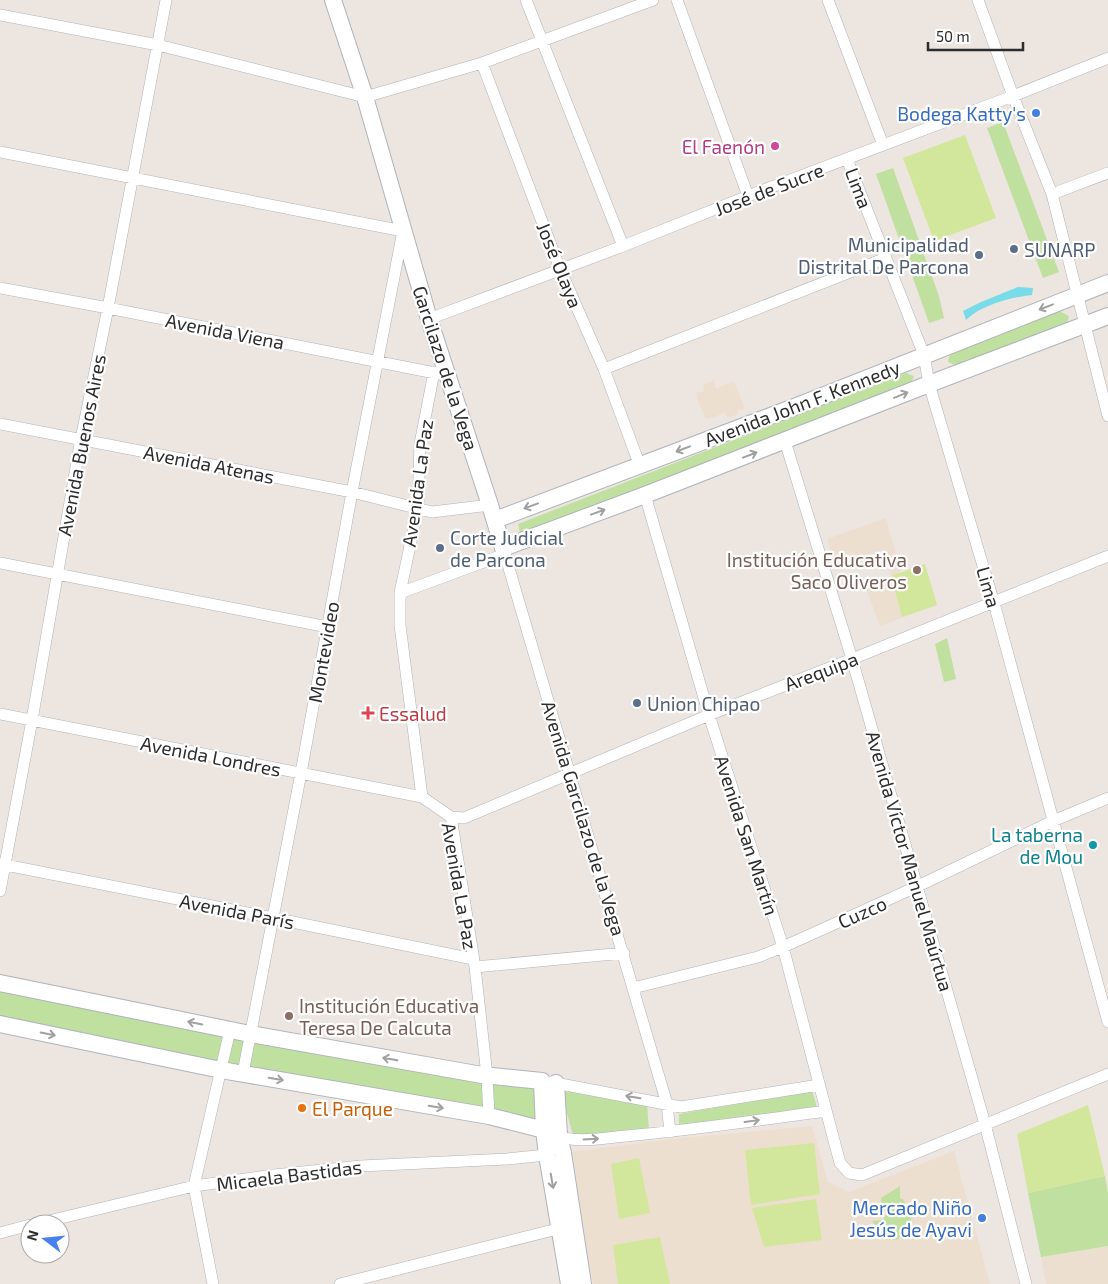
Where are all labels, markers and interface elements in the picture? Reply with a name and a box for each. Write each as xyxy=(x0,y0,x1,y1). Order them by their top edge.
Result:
scale bar xyxy=(928,20,1023,52)
text: 50 m xyxy=(936,27,970,45)
place label: Bodega Katty's xyxy=(897,102,1026,125)
marker: Bodega Katty's xyxy=(1030,107,1042,119)
place label: El Faenón xyxy=(682,135,765,158)
marker: El Faenón xyxy=(769,140,781,152)
street label: José de Sucre xyxy=(711,158,827,220)
street label: Lima xyxy=(841,164,877,212)
street label: José Olaya xyxy=(532,219,588,311)
place label: Municipalidad Distrital De Parcona xyxy=(798,233,969,278)
place label: SUNARP xyxy=(1024,238,1095,261)
marker: SUNARP xyxy=(1008,243,1020,255)
marker: Municipalidad Distrital De Parcona xyxy=(973,249,985,261)
street label: Garcilazo de la Vega xyxy=(409,283,483,453)
one-way arrow xyxy=(1039,303,1054,312)
street label: Avenida Viena xyxy=(164,308,286,354)
street label: Avenida Buenos Aires xyxy=(52,352,110,538)
street label: Avenida John F. Kennedy xyxy=(701,355,903,451)
one-way arrow xyxy=(893,390,908,399)
street label: Avenida La Paz xyxy=(397,418,437,548)
street label: Avenida Atenas xyxy=(142,440,276,488)
one-way arrow xyxy=(676,445,691,454)
one-way arrow xyxy=(741,450,757,459)
one-way arrow xyxy=(524,502,539,511)
one-way arrow xyxy=(590,507,605,516)
place label: Corte Judicial de Parcona xyxy=(450,526,564,571)
marker: Corte Judicial de Parcona xyxy=(434,542,446,554)
place label: Institución Educativa Saco Oliveros xyxy=(727,548,907,593)
marker: Institución Educativa Saco Oliveros xyxy=(911,564,923,576)
street label: Lima xyxy=(972,564,1006,610)
street label: Montevideo xyxy=(303,600,343,704)
street label: Arequipa xyxy=(781,646,861,696)
place label: Union Chipao xyxy=(647,692,760,715)
marker: Union Chipao xyxy=(631,697,643,709)
street label: Avenida Garcilazo de la Vega xyxy=(537,698,631,938)
place label: Essalud xyxy=(379,702,447,725)
marker: Essalud xyxy=(361,706,375,720)
street label: Avenida Víctor Manuel Maúrtua xyxy=(862,728,958,994)
street label: Avenida Londres xyxy=(139,731,283,781)
street label: Avenida San Martín xyxy=(710,752,784,918)
street label: Avenida La Paz xyxy=(438,821,482,951)
place label: La taberna de Mou xyxy=(991,823,1083,868)
marker: La taberna de Mou xyxy=(1087,839,1099,851)
street label: Avenida París xyxy=(178,889,296,933)
street label: Cuzco xyxy=(834,891,890,933)
place label: Institución Educativa Teresa De Calcuta xyxy=(299,994,479,1039)
marker: Institución Educativa Teresa De Calcuta xyxy=(283,1010,295,1022)
one-way arrow xyxy=(188,1018,204,1027)
one-way arrow xyxy=(39,1030,55,1039)
one-way arrow xyxy=(382,1053,398,1063)
one-way arrow xyxy=(267,1075,283,1085)
one-way arrow xyxy=(625,1092,641,1102)
place label: El Parque xyxy=(312,1097,393,1120)
marker: El Parque xyxy=(296,1102,308,1114)
one-way arrow xyxy=(428,1102,444,1112)
one-way arrow xyxy=(744,1116,760,1126)
one-way arrow xyxy=(583,1134,599,1143)
street label: Micaela Bastidas xyxy=(215,1155,363,1195)
one-way arrow xyxy=(547,1173,557,1189)
place label: Mercado Niño Jesús de Ayavi xyxy=(849,1196,972,1241)
marker: Mercado Niño Jesús de Ayavi xyxy=(976,1212,988,1224)
north arrow xyxy=(20,1214,70,1264)
text: N xyxy=(22,1228,42,1242)

